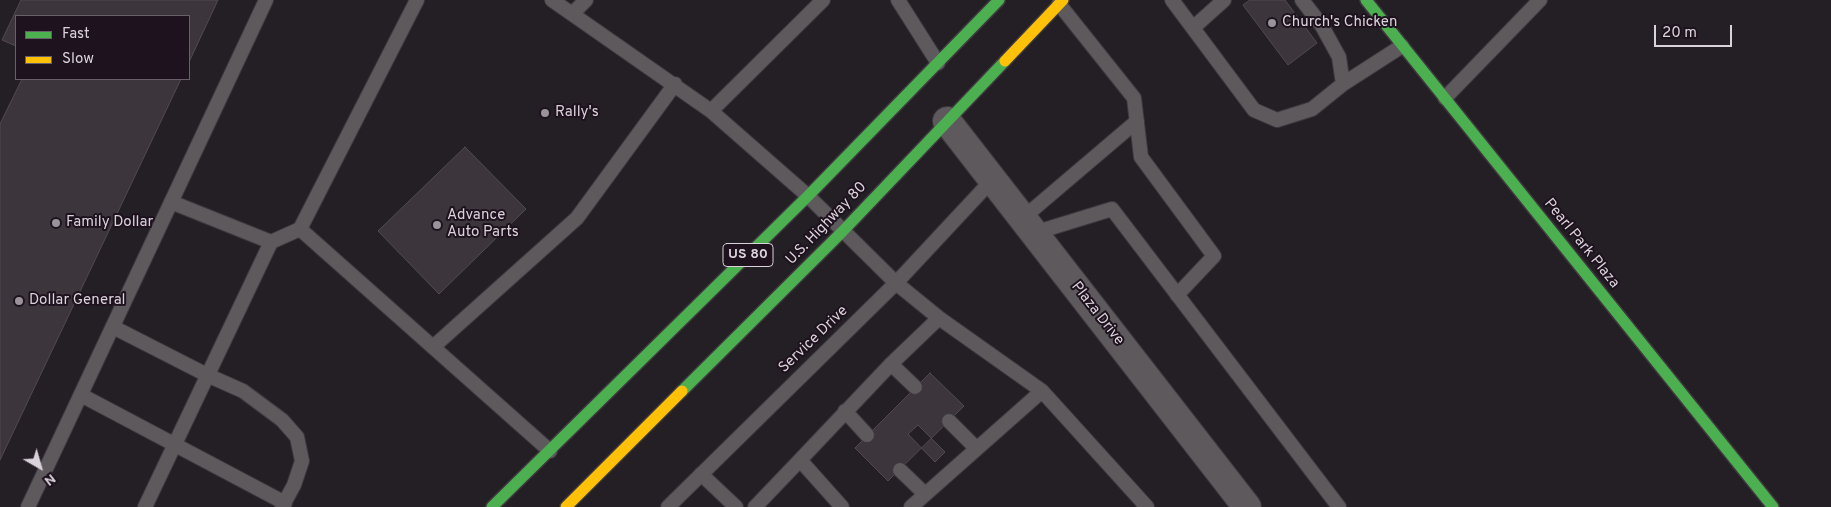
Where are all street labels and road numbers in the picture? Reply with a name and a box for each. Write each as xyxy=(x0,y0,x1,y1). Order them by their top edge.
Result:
street label: U.S. Highway 80 xyxy=(783,179,871,269)
street label: Pearl Park Plaza xyxy=(1539,196,1623,292)
road number: US 80 xyxy=(723,244,773,266)
street label: Plaza Drive xyxy=(1067,279,1127,349)
street label: Service Drive xyxy=(776,303,852,377)

